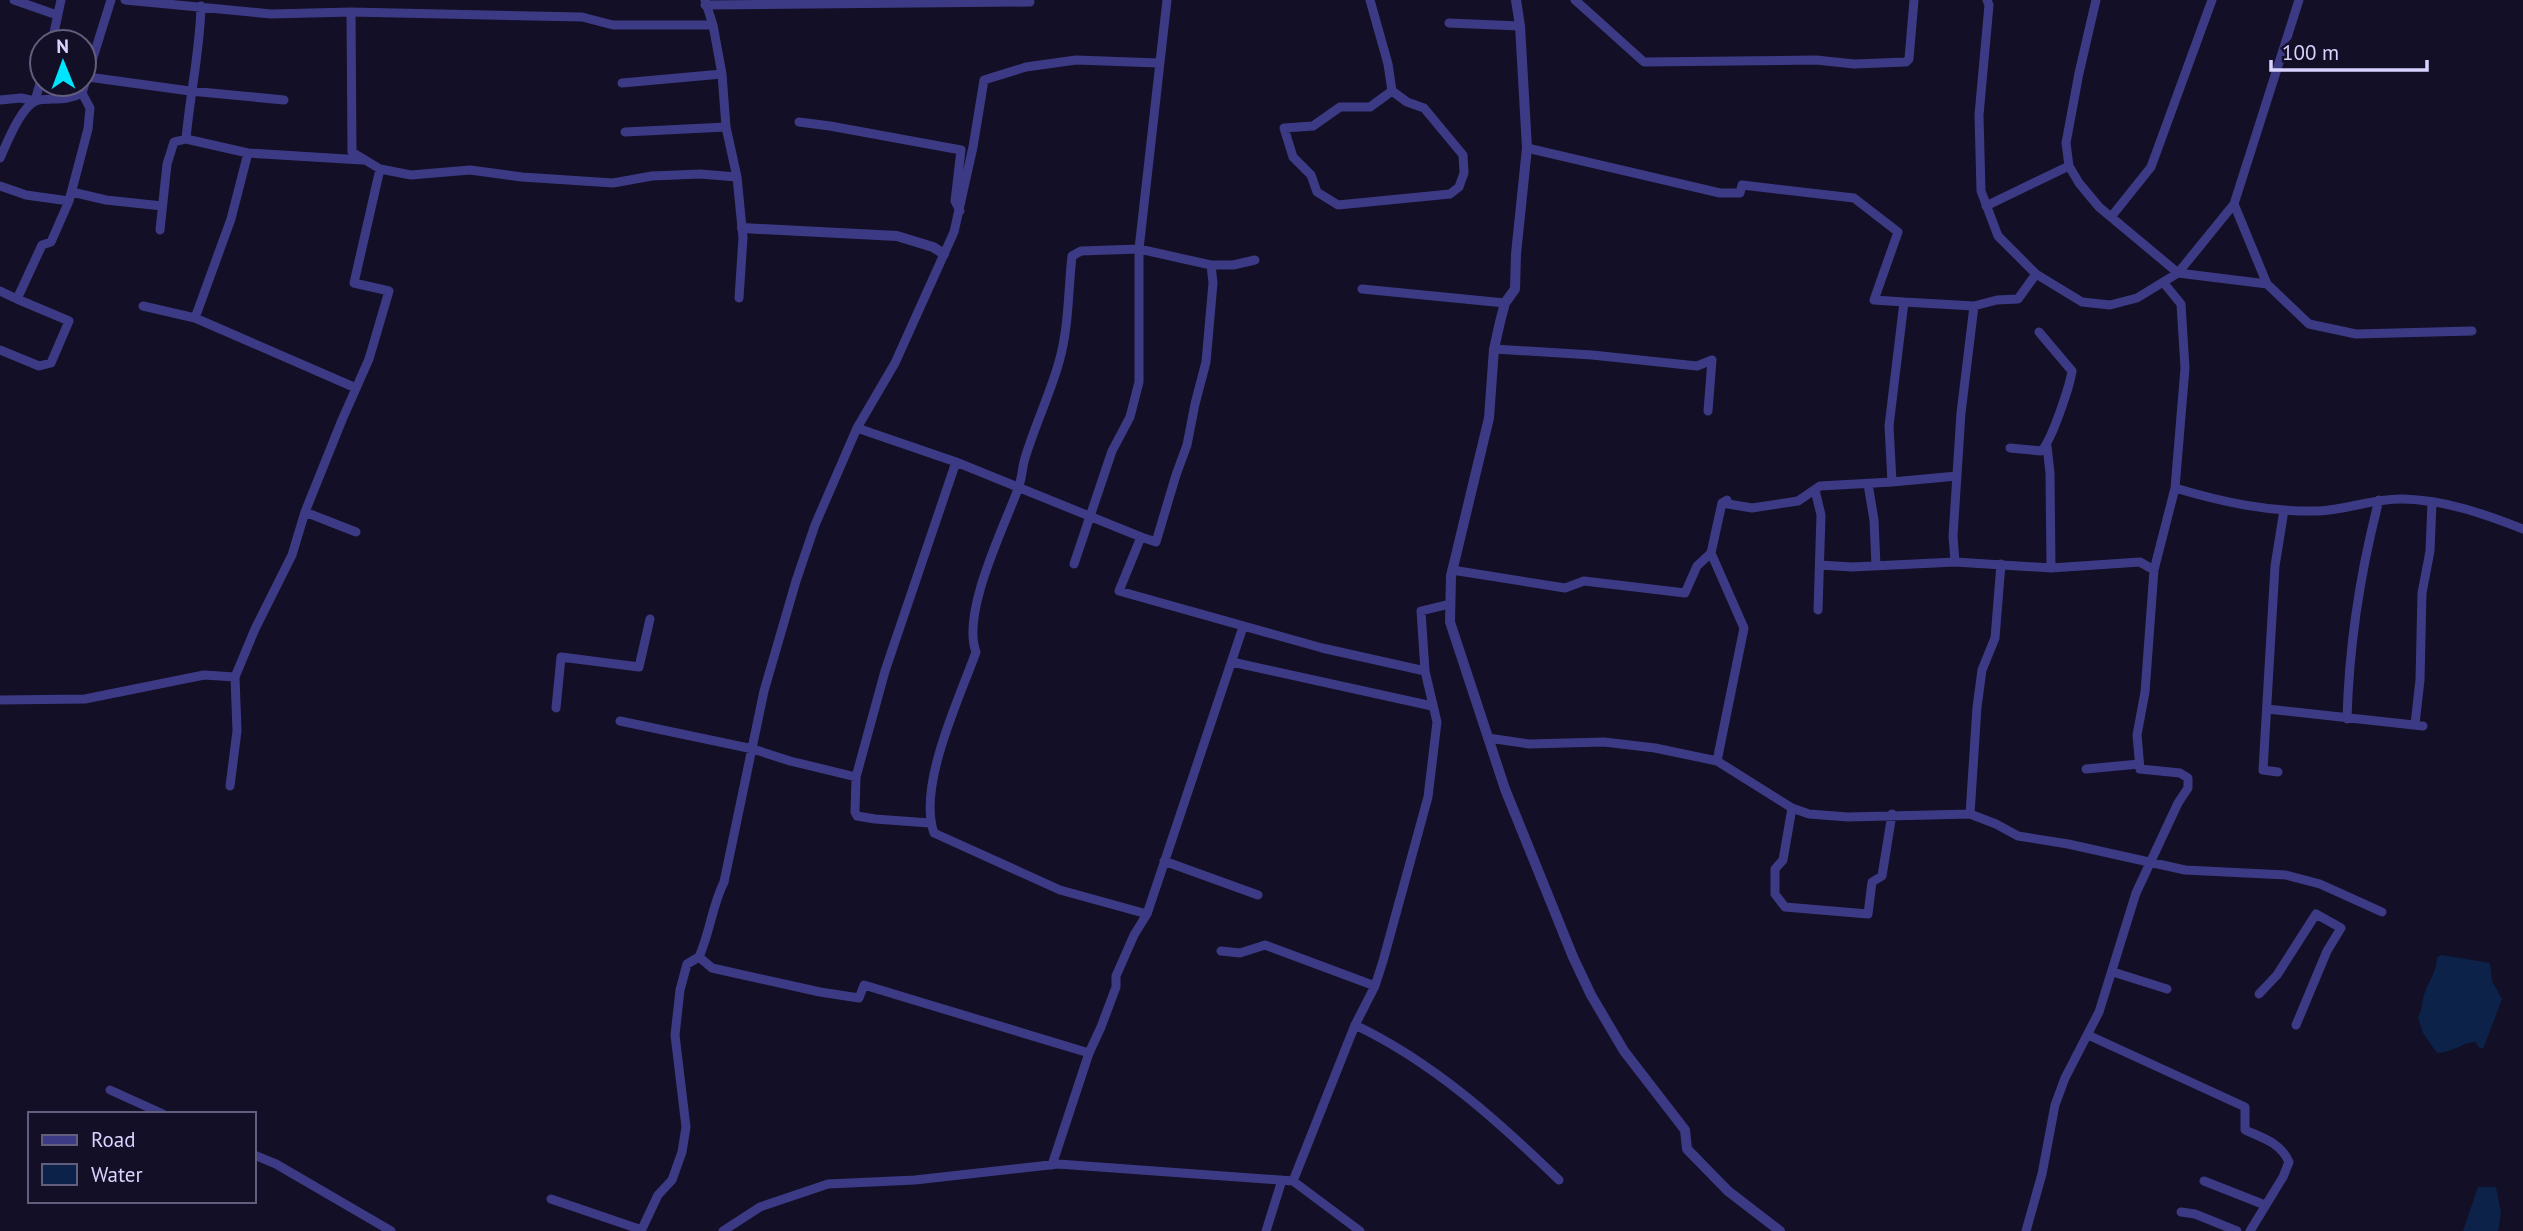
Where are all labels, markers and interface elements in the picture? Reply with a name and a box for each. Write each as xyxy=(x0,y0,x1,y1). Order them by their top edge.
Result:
north arrow xyxy=(28,28,98,98)
scale bar xyxy=(2271,28,2427,72)
text: N xyxy=(56,34,69,58)
text: 100 m xyxy=(2282,39,2339,66)
legend xyxy=(28,1112,256,1203)
text: Road xyxy=(91,1126,135,1153)
text: Water xyxy=(91,1161,143,1188)

